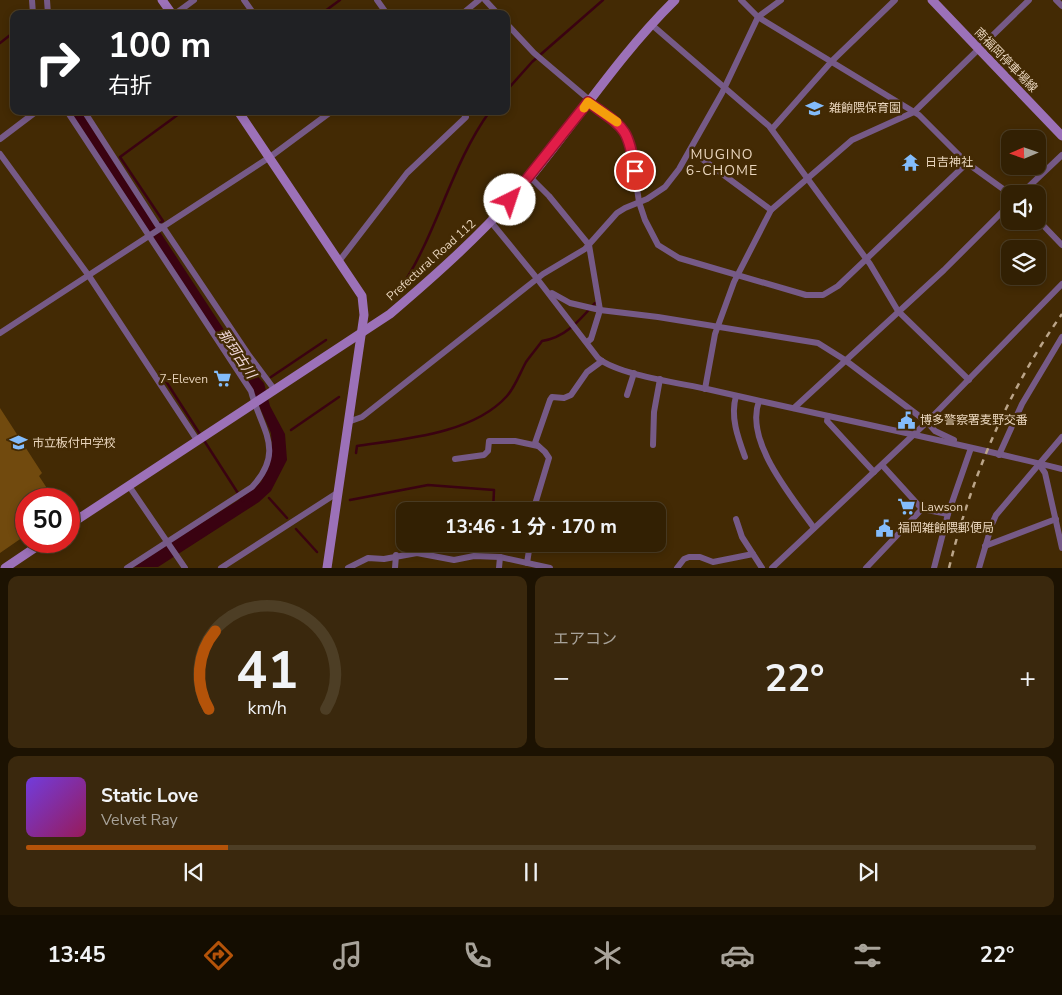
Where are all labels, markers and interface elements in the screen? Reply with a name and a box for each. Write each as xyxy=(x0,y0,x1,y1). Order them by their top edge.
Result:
text: 100 m xyxy=(108,22,211,69)
street label: 南福岡停車場線 xyxy=(971,24,1041,96)
icon: right xyxy=(25,30,90,95)
text: 右折 xyxy=(108,71,152,101)
school or university icon: 雑餉隈保育園 xyxy=(805,98,825,118)
place label: 雑餉隈保育園 xyxy=(829,100,901,116)
north arrow xyxy=(1001,130,1046,175)
map controls xyxy=(1001,130,1046,285)
district label: MUGINO 6-CHOME xyxy=(686,145,758,180)
pin xyxy=(614,150,656,192)
temple icon: 日吉神社 xyxy=(901,152,921,172)
place label: 日吉神社 xyxy=(925,154,973,170)
icon: arrive xyxy=(621,157,649,185)
position arrow xyxy=(483,173,535,225)
button: sound xyxy=(1001,185,1046,230)
street label: Prefectural Road 112 xyxy=(383,216,479,304)
button: layers xyxy=(1001,240,1046,285)
water label: 那珂古川 xyxy=(213,325,262,384)
supermarket icon: 7-Eleven xyxy=(212,369,232,389)
place label: 7-Eleven xyxy=(160,371,208,387)
public building icon: 博多警察署麦野交番 xyxy=(896,410,916,430)
place label: 博多警察署麦野交番 xyxy=(920,412,1028,428)
school or university icon: 市立板付中学校 xyxy=(8,433,28,453)
place label: 市立板付中学校 xyxy=(32,435,116,451)
speed limit sign: 50 xyxy=(15,488,80,553)
supermarket icon: Lawson xyxy=(897,497,917,517)
place label: Lawson xyxy=(921,499,963,515)
text: 13:46 · 1 分 · 170 m xyxy=(445,514,617,540)
public building icon: 福岡雑餉隈郵便局 xyxy=(874,518,894,538)
place label: 福岡雑餉隈郵便局 xyxy=(898,520,994,536)
text: エアコン xyxy=(553,628,617,650)
text: 41 xyxy=(236,635,299,706)
text: 22° xyxy=(764,653,825,704)
text: − xyxy=(553,659,570,697)
text: + xyxy=(1019,659,1036,697)
text: km/h xyxy=(248,696,287,720)
text: Static Love xyxy=(101,783,198,809)
text: Velvet Ray xyxy=(101,809,178,831)
icon: previous xyxy=(180,858,208,886)
icon: pause xyxy=(517,858,545,886)
icon: next xyxy=(854,858,882,886)
icon: directions xyxy=(201,938,236,973)
icon: music xyxy=(330,938,365,973)
icon: phone xyxy=(460,938,495,973)
icon: climate xyxy=(590,938,625,973)
icon: car xyxy=(720,938,755,973)
icon: filters xyxy=(850,938,885,973)
text: 13:45 xyxy=(47,940,106,970)
text: 22° xyxy=(980,940,1014,970)

